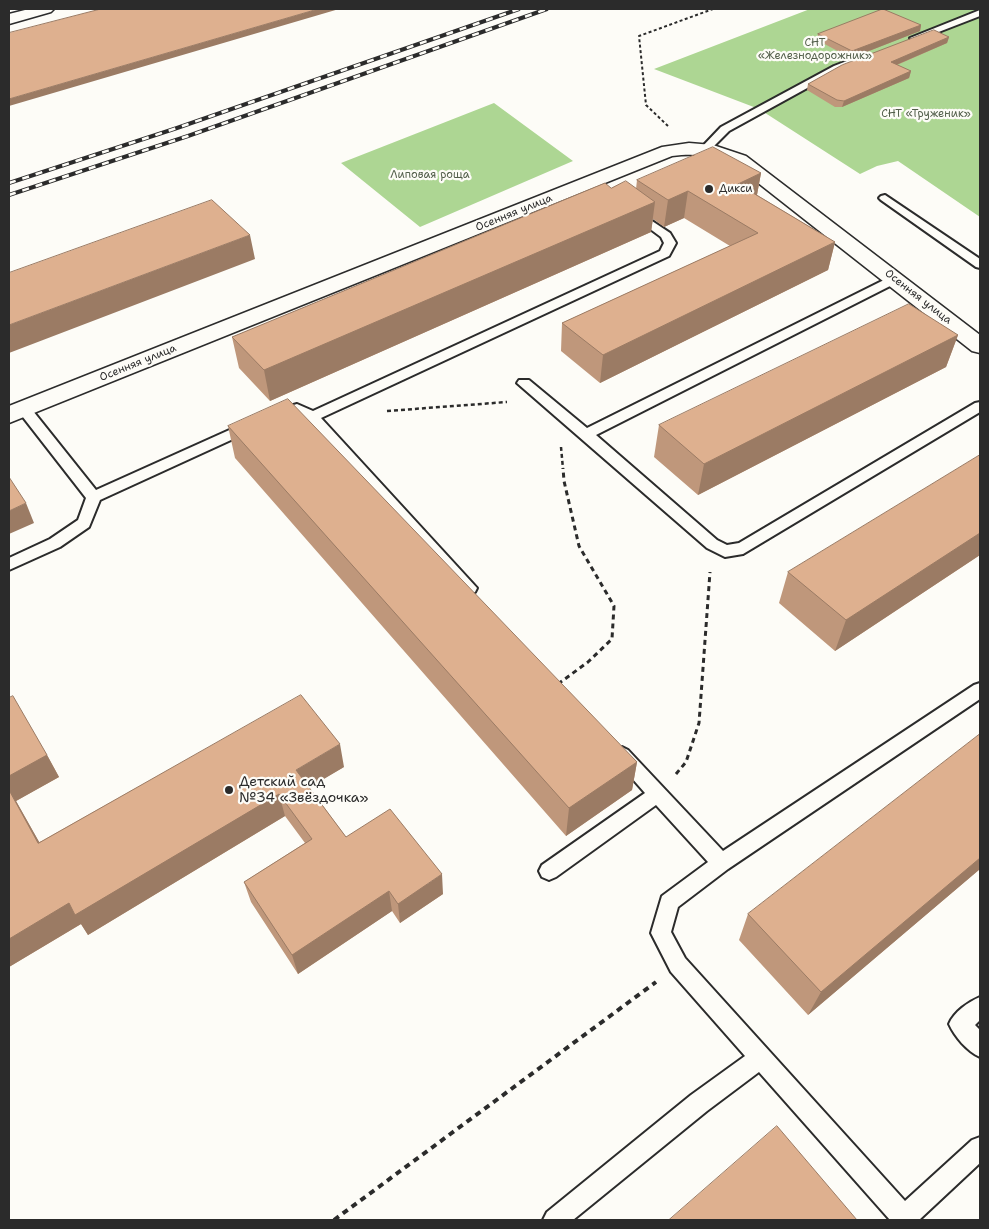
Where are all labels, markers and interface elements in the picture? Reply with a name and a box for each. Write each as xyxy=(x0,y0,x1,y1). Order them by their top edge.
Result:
park label: СНТ «Железнодорожник» xyxy=(758,36,872,62)
park label: СНТ «Труженик» xyxy=(881,107,971,121)
park label: Липовая роща xyxy=(390,168,470,182)
place label: Дикси xyxy=(719,182,752,196)
marker: Дикси xyxy=(703,183,715,195)
street label: Осенняя улица xyxy=(474,192,554,234)
street label: Осенняя улица xyxy=(882,267,954,327)
street label: Осенняя улица xyxy=(98,342,178,384)
place label: Детский сад №34 «Звёздочка» xyxy=(239,774,368,806)
marker: Детский сад №34 «Звёздочка» xyxy=(223,784,235,796)

